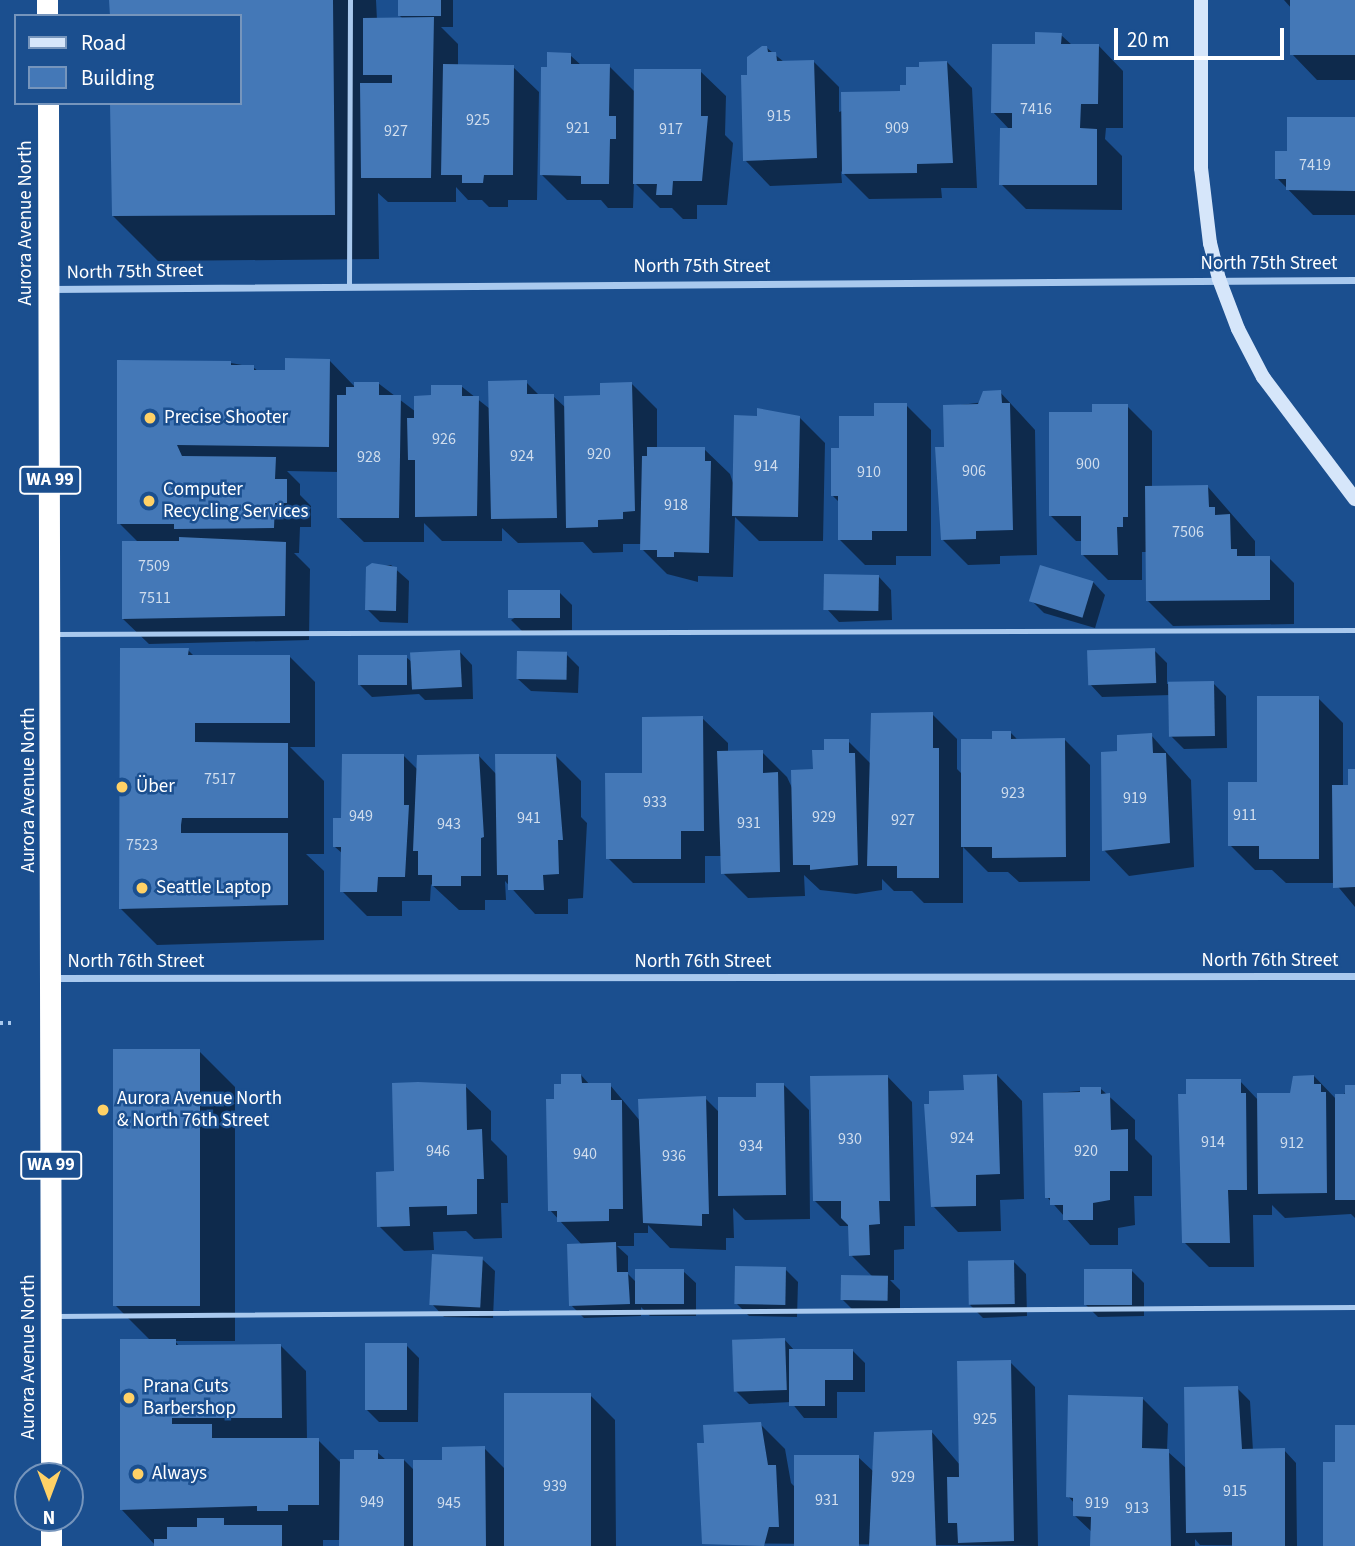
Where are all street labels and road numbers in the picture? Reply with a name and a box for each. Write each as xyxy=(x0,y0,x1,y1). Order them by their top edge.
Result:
street label: Aurora Avenue North xyxy=(15,140,37,306)
street label: North 75th Street xyxy=(1201,253,1337,275)
street label: North 75th Street xyxy=(634,256,770,278)
street label: North 75th Street xyxy=(66,259,204,285)
road number: WA 99 xyxy=(19,466,82,494)
street label: Aurora Avenue North xyxy=(18,707,40,873)
street label: North 76th Street xyxy=(1202,950,1338,972)
street label: North 76th Street xyxy=(68,951,204,973)
street label: North 76th Street xyxy=(635,951,771,973)
road number: WA 99 xyxy=(20,1150,82,1180)
street label: Aurora Avenue North xyxy=(18,1274,40,1440)

